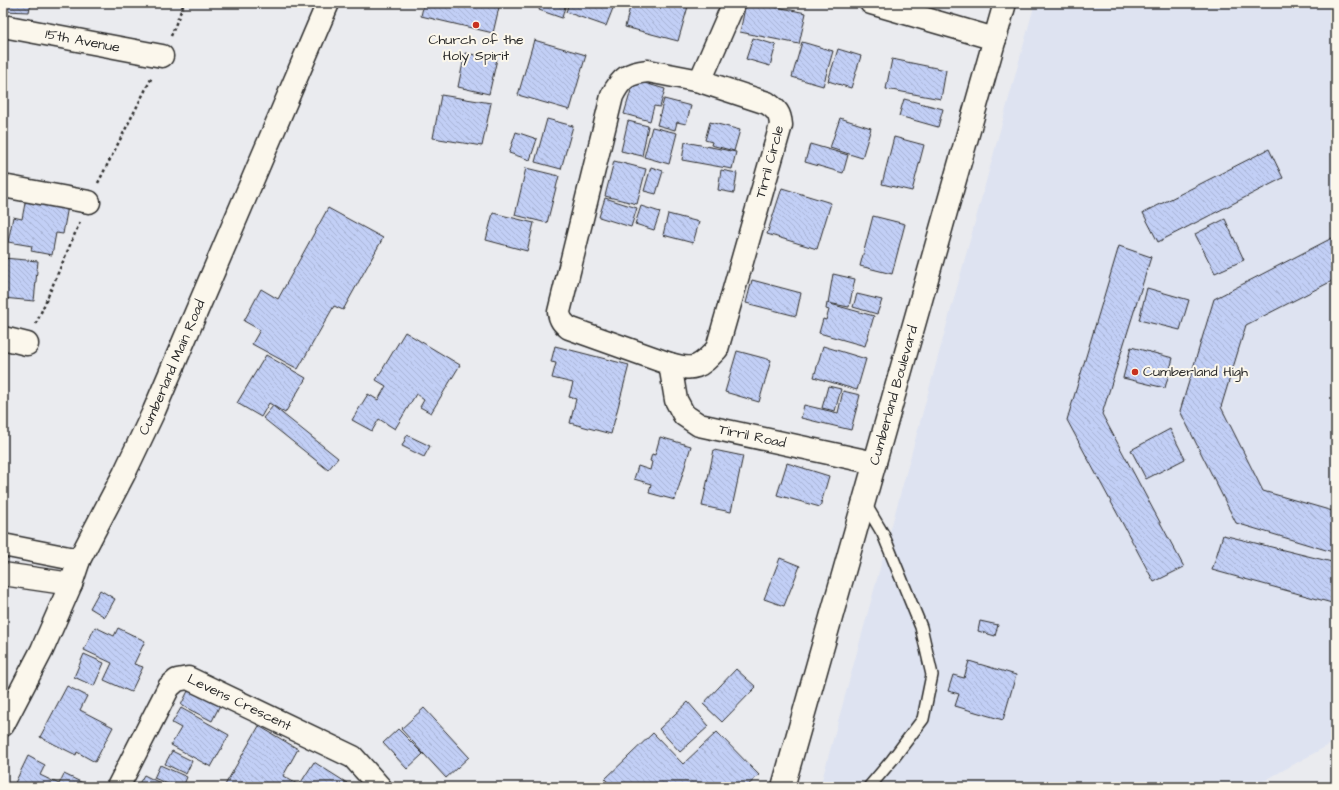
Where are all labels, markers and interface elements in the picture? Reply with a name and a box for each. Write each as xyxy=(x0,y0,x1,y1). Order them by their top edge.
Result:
marker: Church of the Holy Spirit xyxy=(471,20,481,30)
street label: 15th Avenue xyxy=(44,24,122,58)
place label: Church of the Holy Spirit xyxy=(428,30,524,66)
street label: Tirril Circle xyxy=(751,123,789,201)
street label: Cumberland Main Road xyxy=(134,297,210,439)
street label: Cumberland Boulevard xyxy=(865,323,923,468)
place label: Cumberland High xyxy=(1143,362,1248,382)
marker: Cumberland High xyxy=(1130,367,1140,377)
street label: Tirril Road xyxy=(717,420,788,453)
street label: Levens Crescent xyxy=(184,669,295,736)

